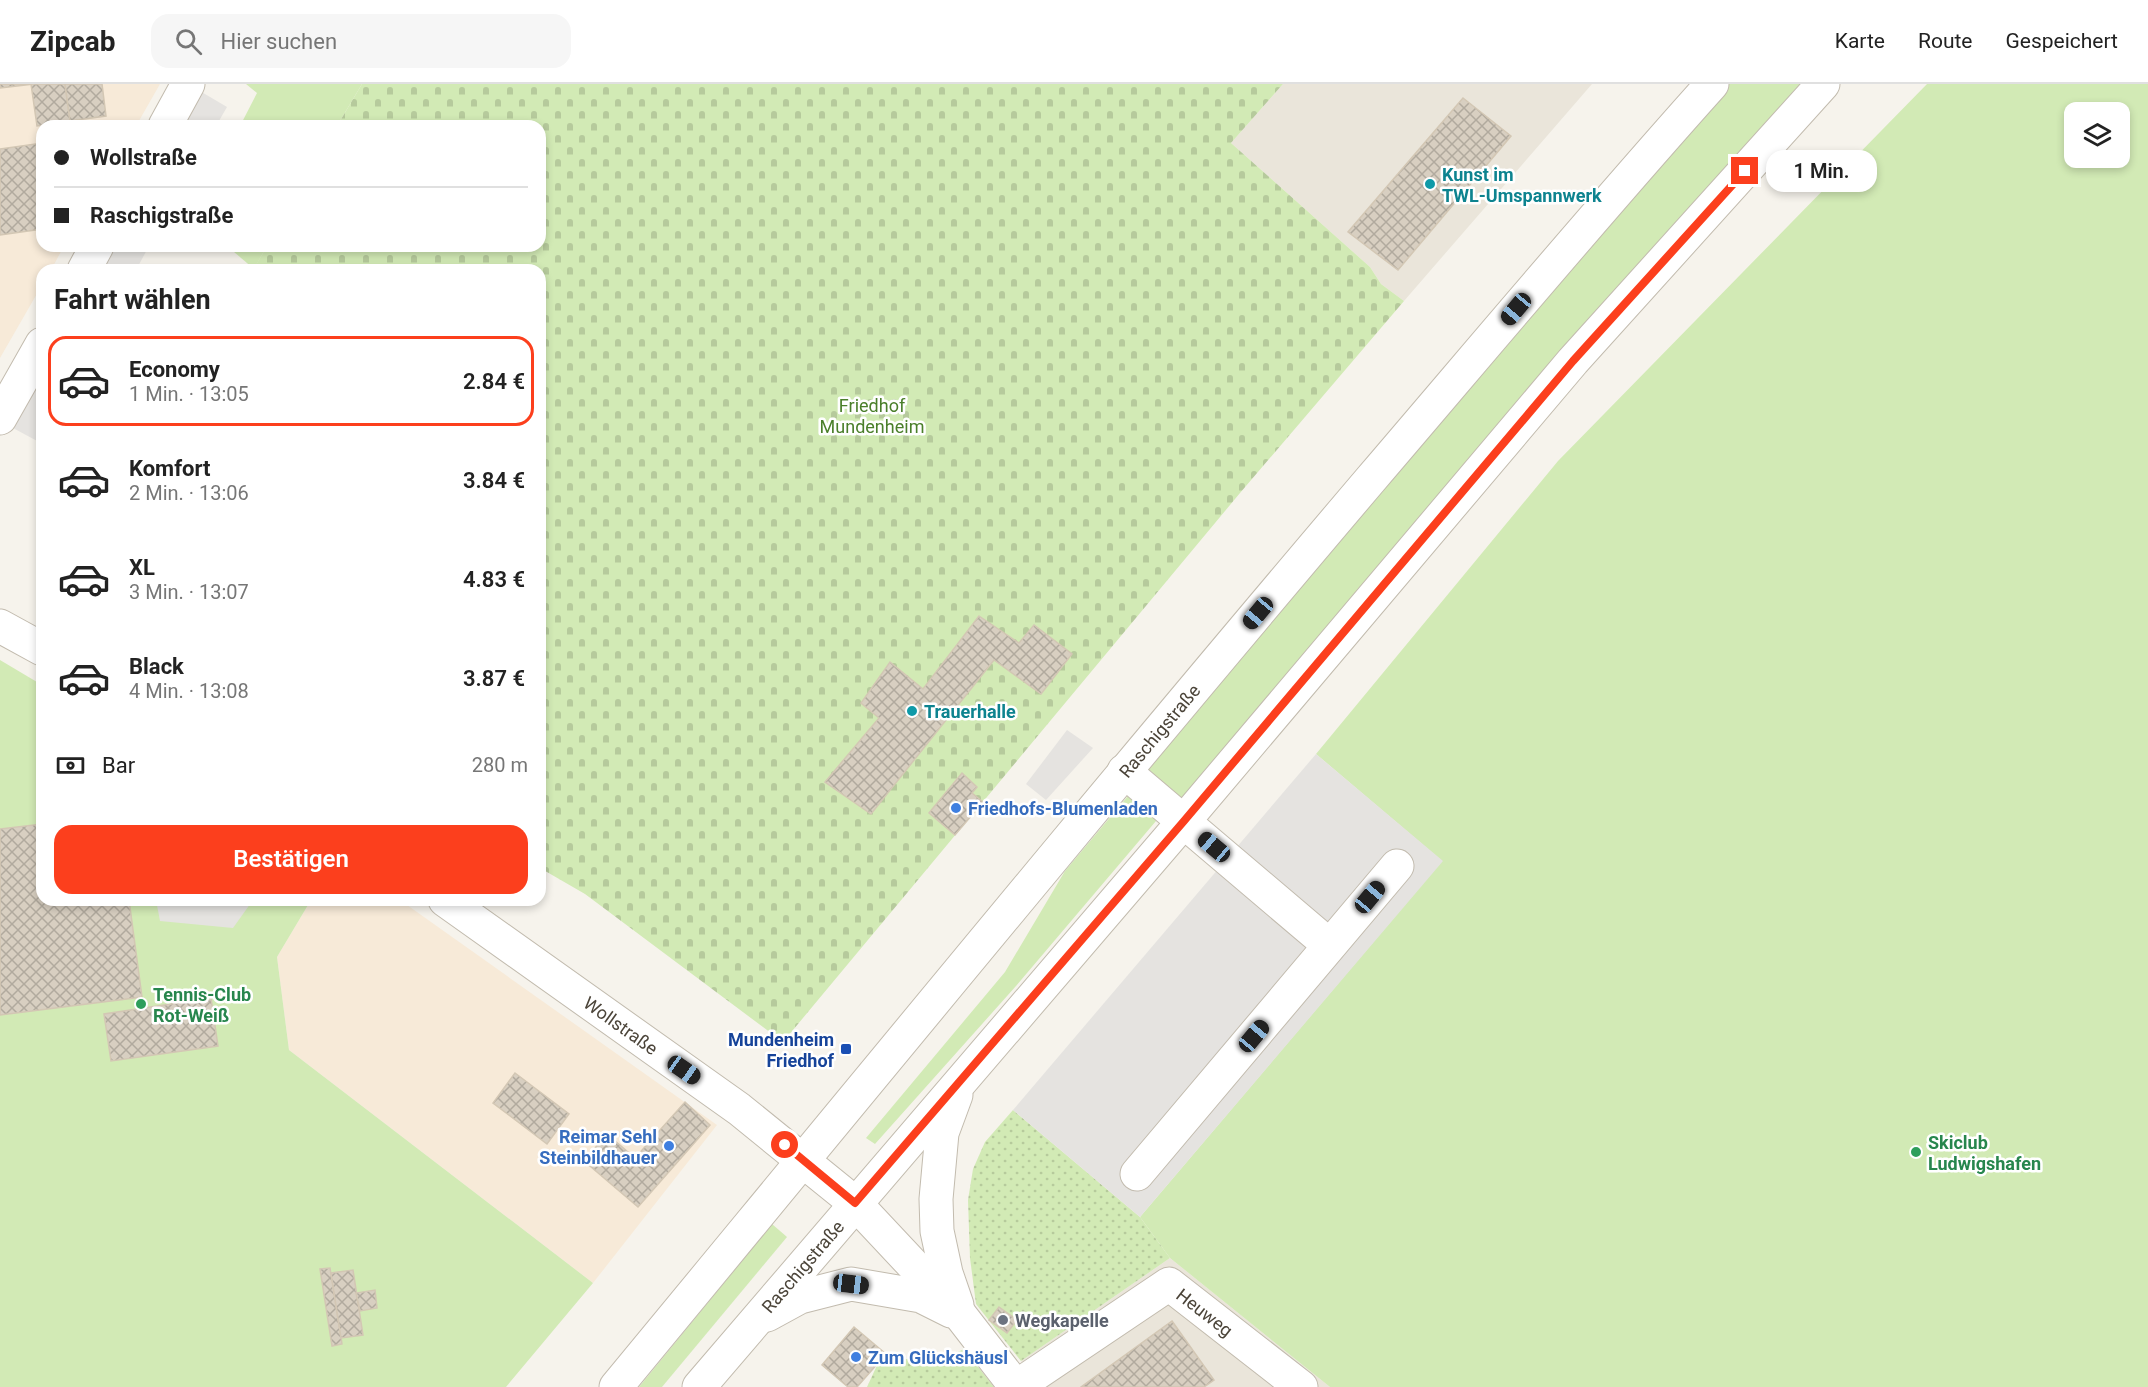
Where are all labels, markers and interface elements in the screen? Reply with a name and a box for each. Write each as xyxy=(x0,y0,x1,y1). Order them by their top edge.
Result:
search box xyxy=(151,14,571,68)
text: Zipcab xyxy=(30,25,115,58)
icon: search xyxy=(172,25,205,58)
text: Hier suchen xyxy=(220,29,337,54)
text: Karte xyxy=(1835,29,1885,53)
text: Route xyxy=(1918,29,1972,53)
text: Gespeichert xyxy=(2005,29,2118,53)
map controls xyxy=(2064,102,2130,168)
button: layers xyxy=(2064,102,2130,168)
text: Wollstraße xyxy=(90,145,197,170)
callout: 1 Min. xyxy=(1766,150,1877,192)
route end xyxy=(1731,157,1758,184)
text: 1 Min. xyxy=(1794,159,1849,183)
place label: Kunst im TWL-Umspannwerk xyxy=(1442,164,1602,206)
marker: Kunst im TWL-Umspannwerk xyxy=(1423,177,1437,191)
text: Raschigstraße xyxy=(90,203,233,228)
text: Fahrt wählen xyxy=(54,284,211,316)
car xyxy=(1498,289,1534,329)
icon: car xyxy=(57,354,111,408)
text: Economy xyxy=(129,357,220,382)
text: 2.84 € xyxy=(463,369,525,394)
text: 1 Min. · 13:05 xyxy=(129,382,249,406)
park label: Friedhof Mundenheim xyxy=(820,395,924,437)
icon: car xyxy=(57,453,111,507)
text: Komfort xyxy=(129,456,211,481)
text: 3.84 € xyxy=(463,468,525,493)
text: 2 Min. · 13:06 xyxy=(129,481,249,505)
icon: car xyxy=(57,552,111,606)
text: XL xyxy=(129,555,155,580)
text: 4.83 € xyxy=(463,567,525,592)
text: 3 Min. · 13:07 xyxy=(129,580,249,604)
car xyxy=(1240,593,1276,633)
icon: car xyxy=(57,651,111,705)
text: Black xyxy=(129,654,184,679)
text: 3.87 € xyxy=(463,666,525,691)
text: 4 Min. · 13:08 xyxy=(129,679,249,703)
street label: Raschigstraße xyxy=(1114,680,1204,781)
place label: Trauerhalle xyxy=(924,701,1016,722)
marker: Trauerhalle xyxy=(905,704,919,718)
icon: cash xyxy=(54,749,87,782)
text: Bar xyxy=(102,753,135,778)
text: 280 m xyxy=(472,753,528,777)
place label: Friedhofs-Blumenladen xyxy=(968,798,1158,819)
marker: Friedhofs-Blumenladen xyxy=(949,801,963,815)
button: Bestätigen xyxy=(54,825,528,894)
car xyxy=(1194,829,1234,865)
car xyxy=(1352,877,1388,917)
place label: Tennis-Club Rot-Weiß xyxy=(153,984,251,1026)
street label: Wollstraße xyxy=(580,992,662,1059)
marker: Tennis-Club Rot-Weiß xyxy=(134,997,148,1011)
car xyxy=(1236,1016,1272,1056)
place label: Mundenheim Friedhof xyxy=(728,1029,835,1071)
marker: Mundenheim Friedhof xyxy=(839,1042,853,1056)
car xyxy=(664,1052,704,1088)
place label: Reimar Sehl Steinbildhauer xyxy=(539,1126,657,1168)
route start xyxy=(771,1131,798,1158)
place label: Skiclub Ludwigshafen xyxy=(1928,1132,2041,1174)
marker: Reimar Sehl Steinbildhauer xyxy=(662,1139,676,1153)
marker: Skiclub Ludwigshafen xyxy=(1909,1145,1923,1159)
street label: Raschigstraße xyxy=(757,1216,848,1317)
car xyxy=(832,1273,870,1295)
street label: Heuweg xyxy=(1173,1284,1237,1340)
place label: Wegkapelle xyxy=(1015,1310,1109,1331)
marker: Wegkapelle xyxy=(996,1313,1010,1327)
place label: Zum Glückshäusl xyxy=(868,1347,1008,1368)
marker: Zum Glückshäusl xyxy=(849,1350,863,1364)

